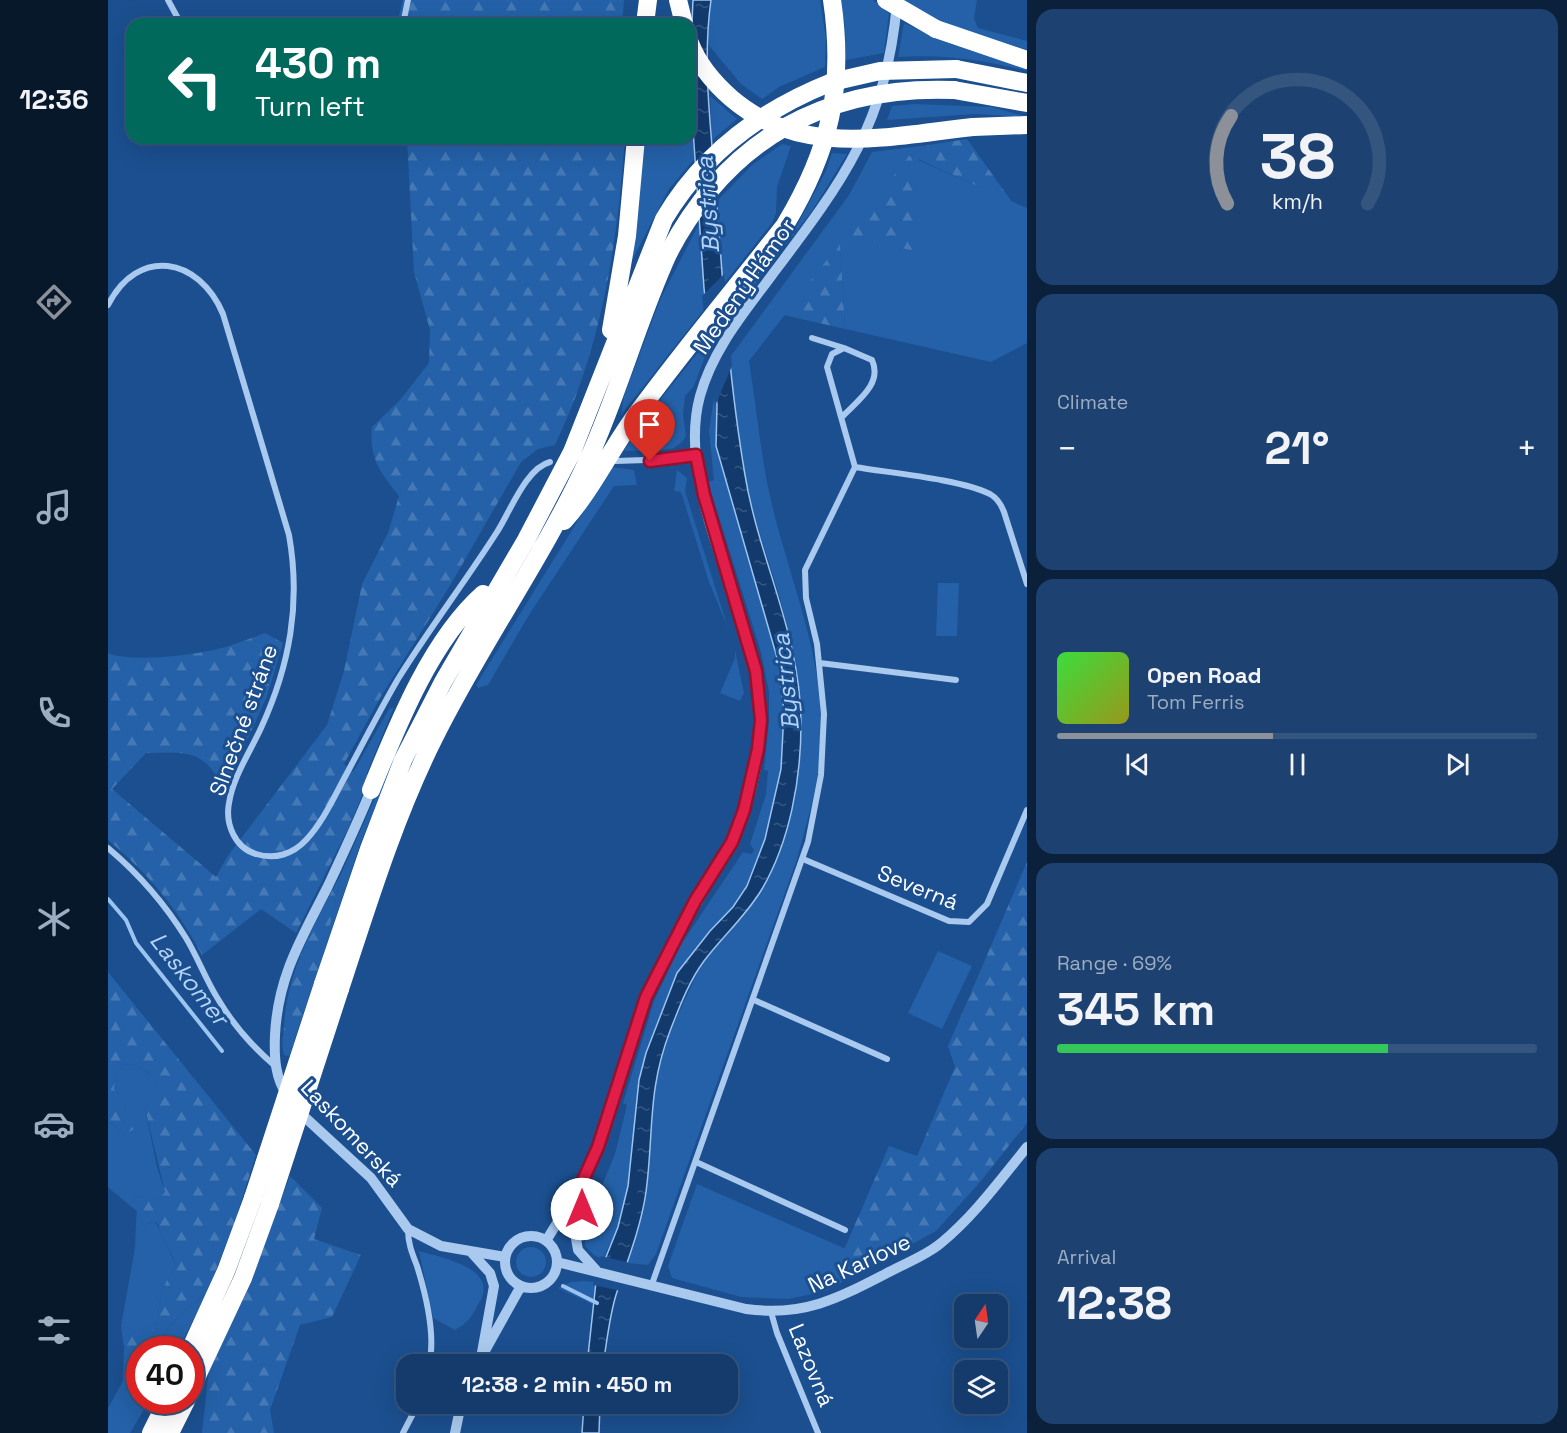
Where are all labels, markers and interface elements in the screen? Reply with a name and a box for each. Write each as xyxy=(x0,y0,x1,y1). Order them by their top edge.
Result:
text: 430 m xyxy=(255,37,381,90)
icon: left xyxy=(156,42,234,120)
text: 12:36 xyxy=(19,82,89,117)
text: Turn left xyxy=(255,89,365,124)
text: 38 xyxy=(1259,117,1335,196)
water label: Bystrica xyxy=(689,155,726,255)
text: km/h xyxy=(1271,188,1323,215)
street label: Medený Hámor xyxy=(687,213,801,359)
icon: directions xyxy=(33,281,75,323)
text: Climate xyxy=(1057,389,1128,415)
pin xyxy=(624,399,675,461)
icon: arrive xyxy=(633,408,666,441)
text: 21° xyxy=(1265,420,1329,477)
text: − xyxy=(1057,428,1077,470)
text: + xyxy=(1517,428,1537,470)
icon: music xyxy=(33,486,75,528)
water label: Bystrica xyxy=(765,632,806,732)
street label: Slnečné stráne xyxy=(203,640,283,800)
text: Open Road xyxy=(1147,661,1262,689)
text: Tom Ferris xyxy=(1147,689,1245,715)
icon: phone xyxy=(33,692,75,734)
icon: previous xyxy=(1121,748,1154,781)
icon: pause xyxy=(1281,748,1314,781)
icon: next xyxy=(1441,748,1474,781)
street label: Severná xyxy=(873,858,963,916)
icon: climate xyxy=(33,898,75,940)
water label: Laskomer xyxy=(143,926,237,1034)
text: Range · 69% xyxy=(1057,950,1172,976)
text: 345 km xyxy=(1057,981,1215,1038)
street label: Laskomerská xyxy=(295,1073,409,1193)
icon: car xyxy=(33,1103,75,1145)
position arrow xyxy=(550,1177,614,1241)
street label: Na Karlove xyxy=(803,1227,915,1299)
text: Arrival xyxy=(1057,1244,1116,1270)
text: 12:38 xyxy=(1057,1275,1172,1332)
north arrow xyxy=(954,1294,1008,1348)
map controls xyxy=(954,1294,1008,1414)
icon: filters xyxy=(33,1309,75,1351)
street label: Lazovná xyxy=(783,1319,841,1411)
speed limit sign: 40 xyxy=(126,1336,204,1414)
button: layers xyxy=(954,1360,1008,1414)
text: 12:38 · 2 min · 450 m xyxy=(462,1370,672,1398)

